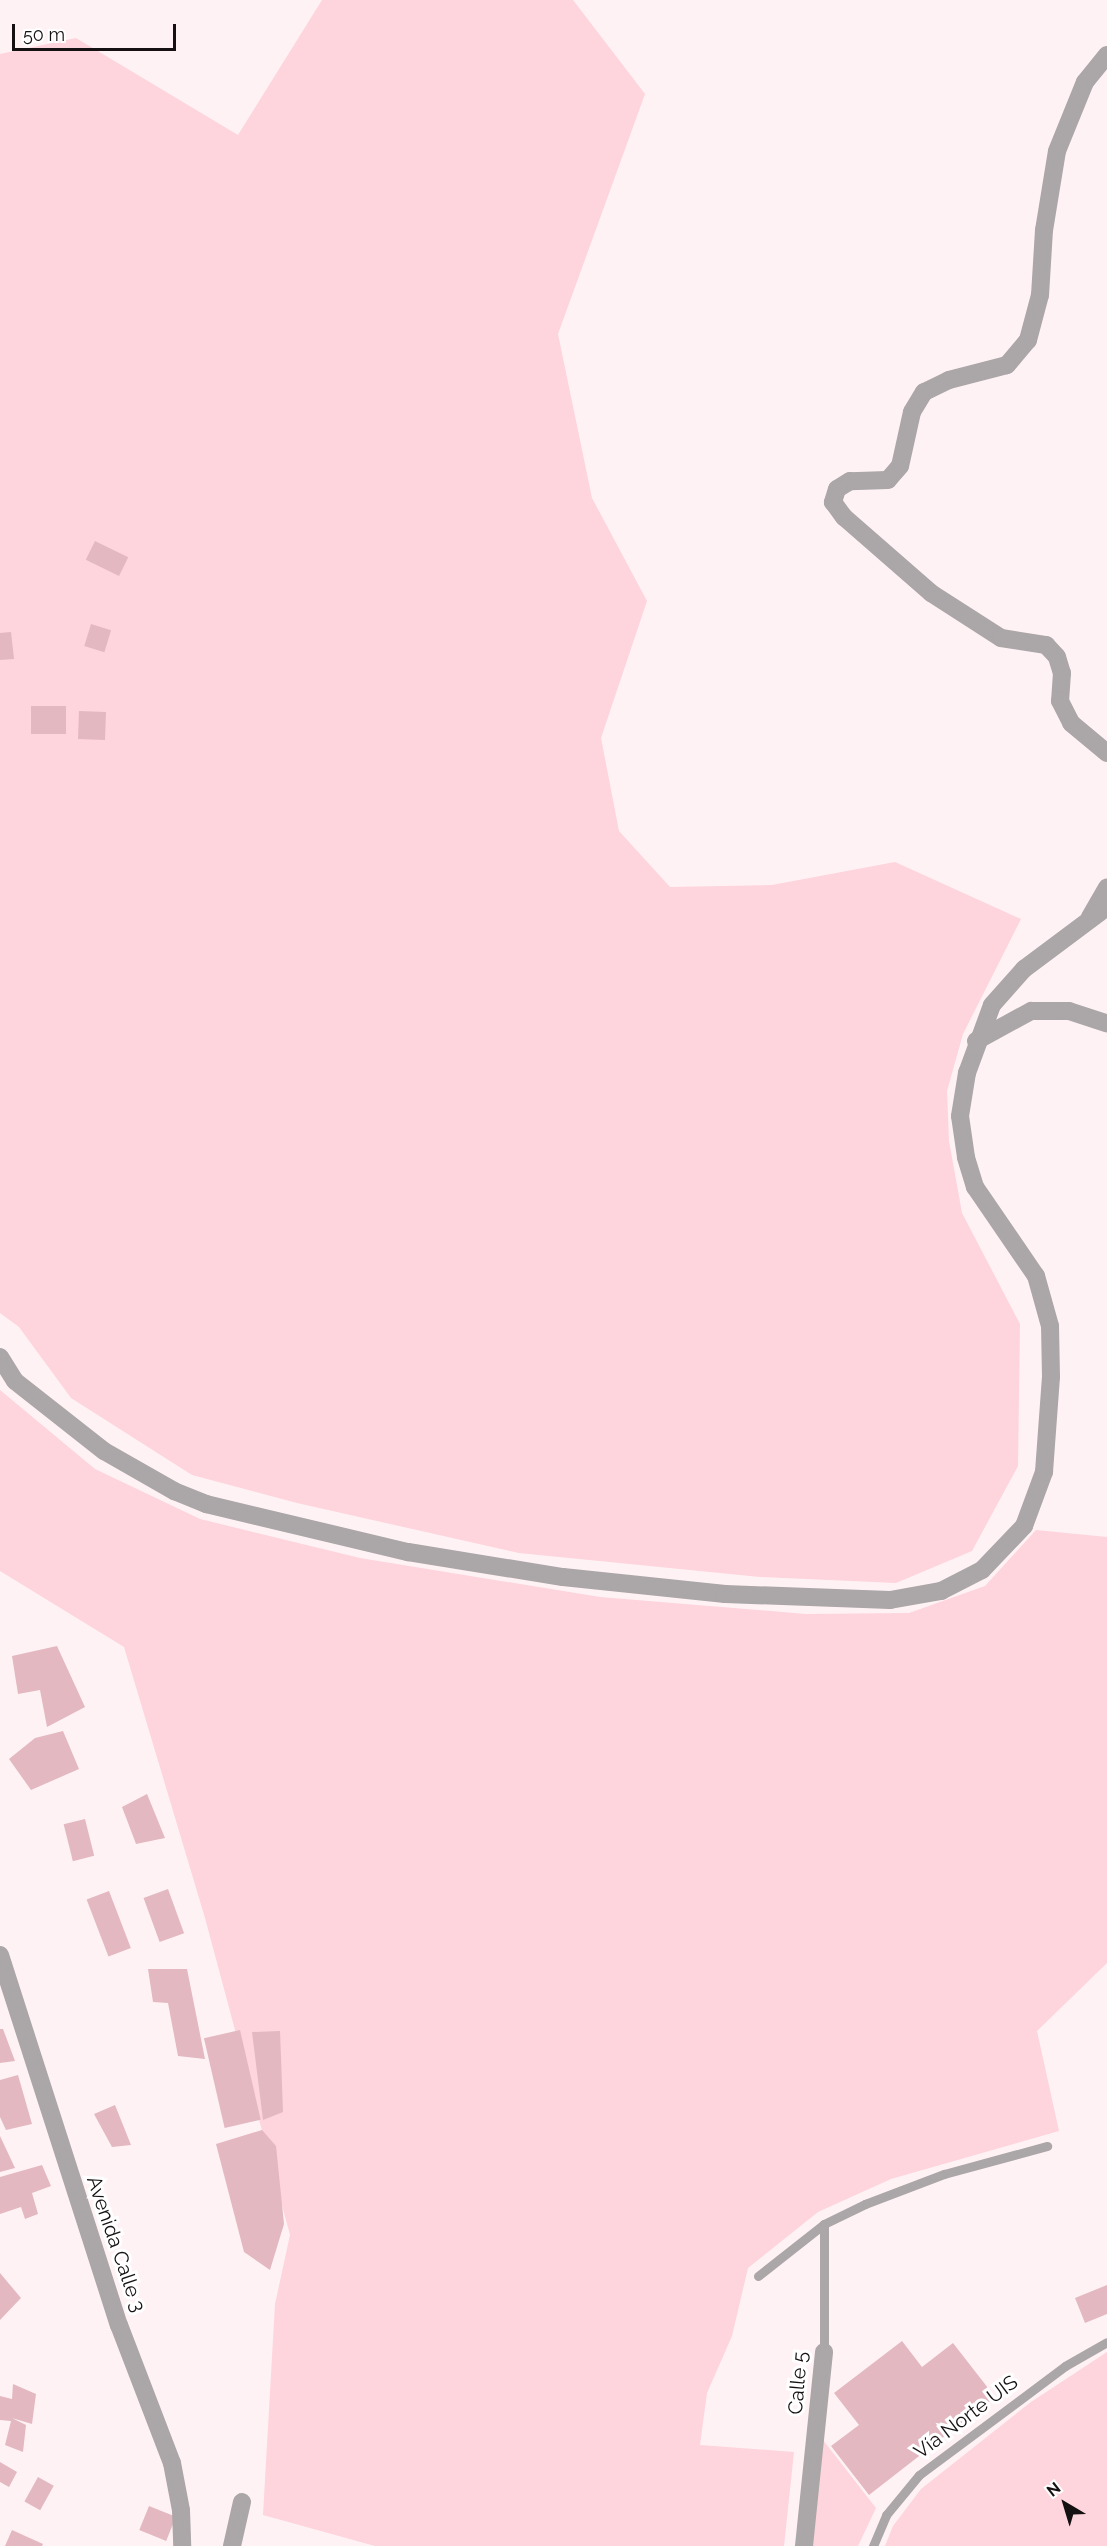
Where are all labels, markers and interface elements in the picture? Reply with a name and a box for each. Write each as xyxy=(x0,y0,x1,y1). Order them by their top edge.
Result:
scale bar xyxy=(15,12,178,50)
text: 50 m xyxy=(23,24,65,45)
street label: Avenida Calle 3 xyxy=(81,2173,151,2315)
street label: Calle 5 xyxy=(783,2350,813,2416)
street label: Vía Norte UIS xyxy=(909,2370,1023,2464)
north arrow xyxy=(1035,2474,1095,2534)
text: N xyxy=(1043,2478,1064,2501)

